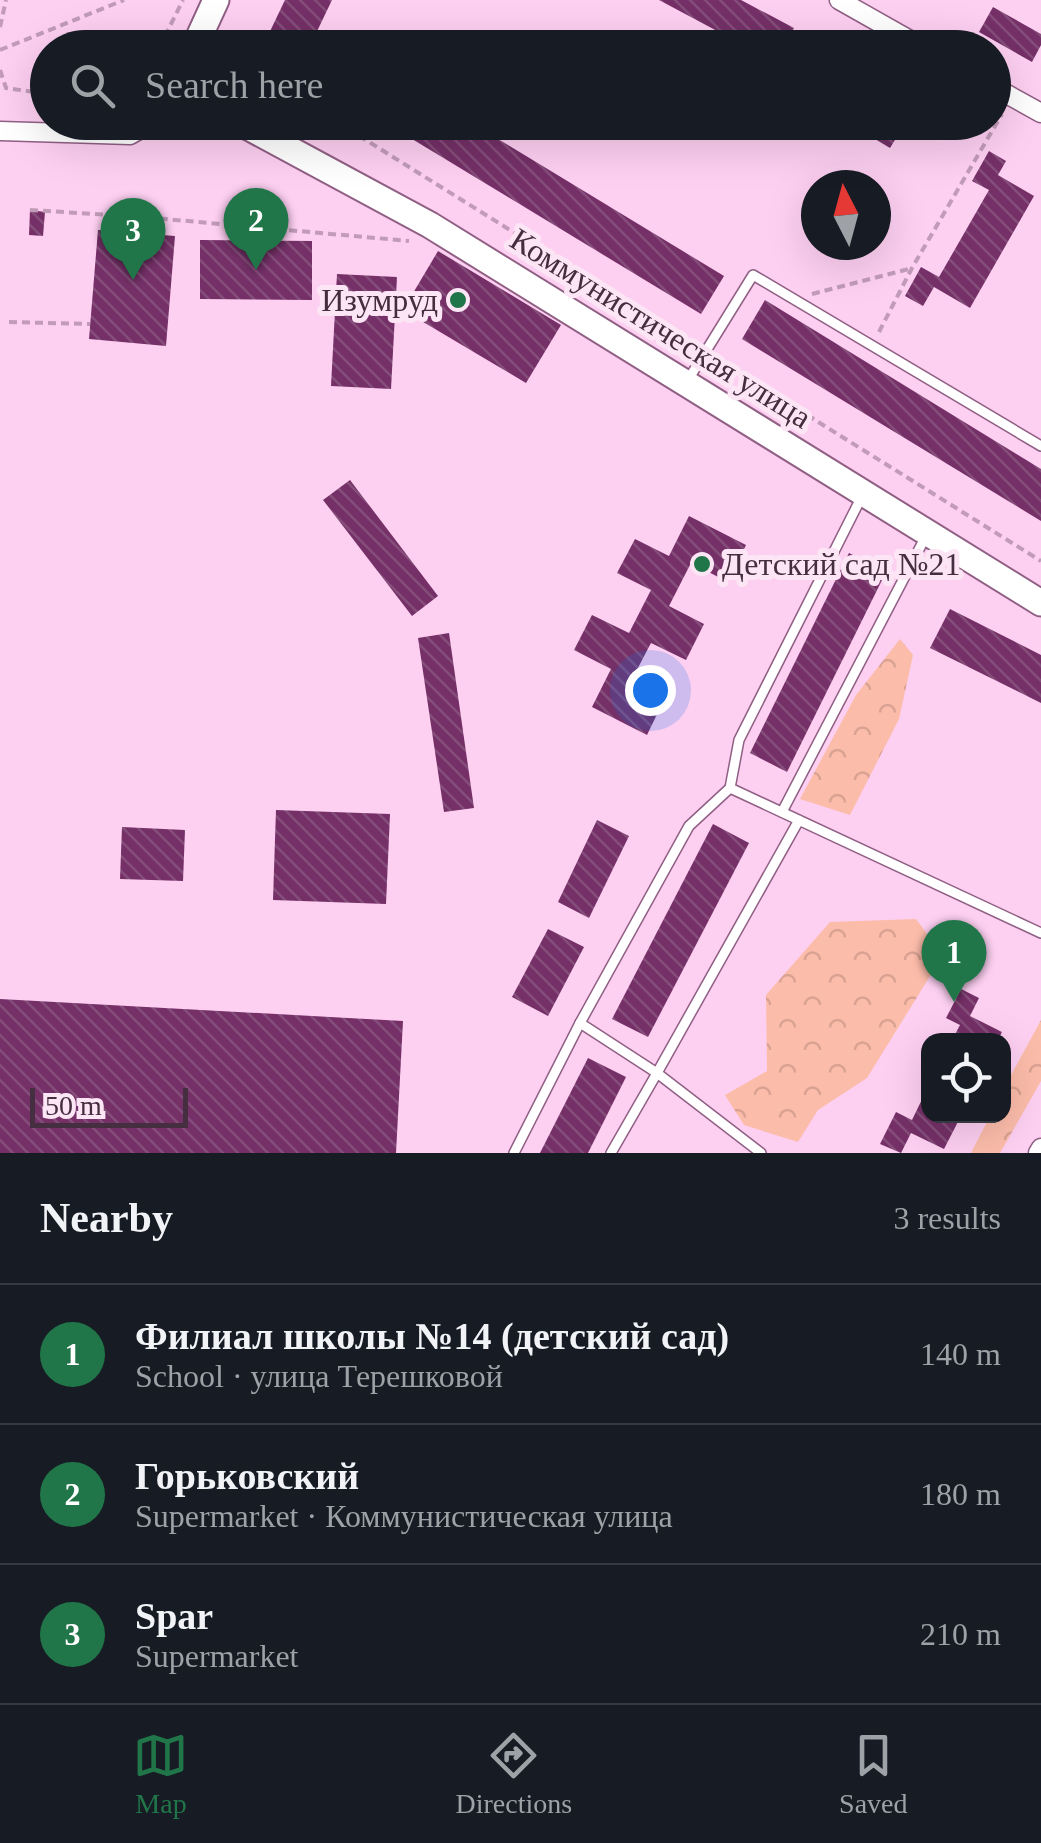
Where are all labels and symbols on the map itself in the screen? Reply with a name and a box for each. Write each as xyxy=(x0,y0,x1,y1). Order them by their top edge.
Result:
north arrow xyxy=(801,170,891,260)
pin: 2 xyxy=(224,188,288,270)
pin: 3 xyxy=(100,198,166,280)
street label: Коммунистическая улица xyxy=(504,221,818,435)
place label: Изумруд xyxy=(321,282,438,318)
marker: Изумруд xyxy=(447,289,469,311)
place label: Детский сад №21 xyxy=(722,546,960,582)
marker: Детский сад №21 xyxy=(691,553,713,575)
your location xyxy=(625,665,676,716)
pin: 1 xyxy=(922,920,986,1002)
scale bar xyxy=(30,1083,188,1128)

